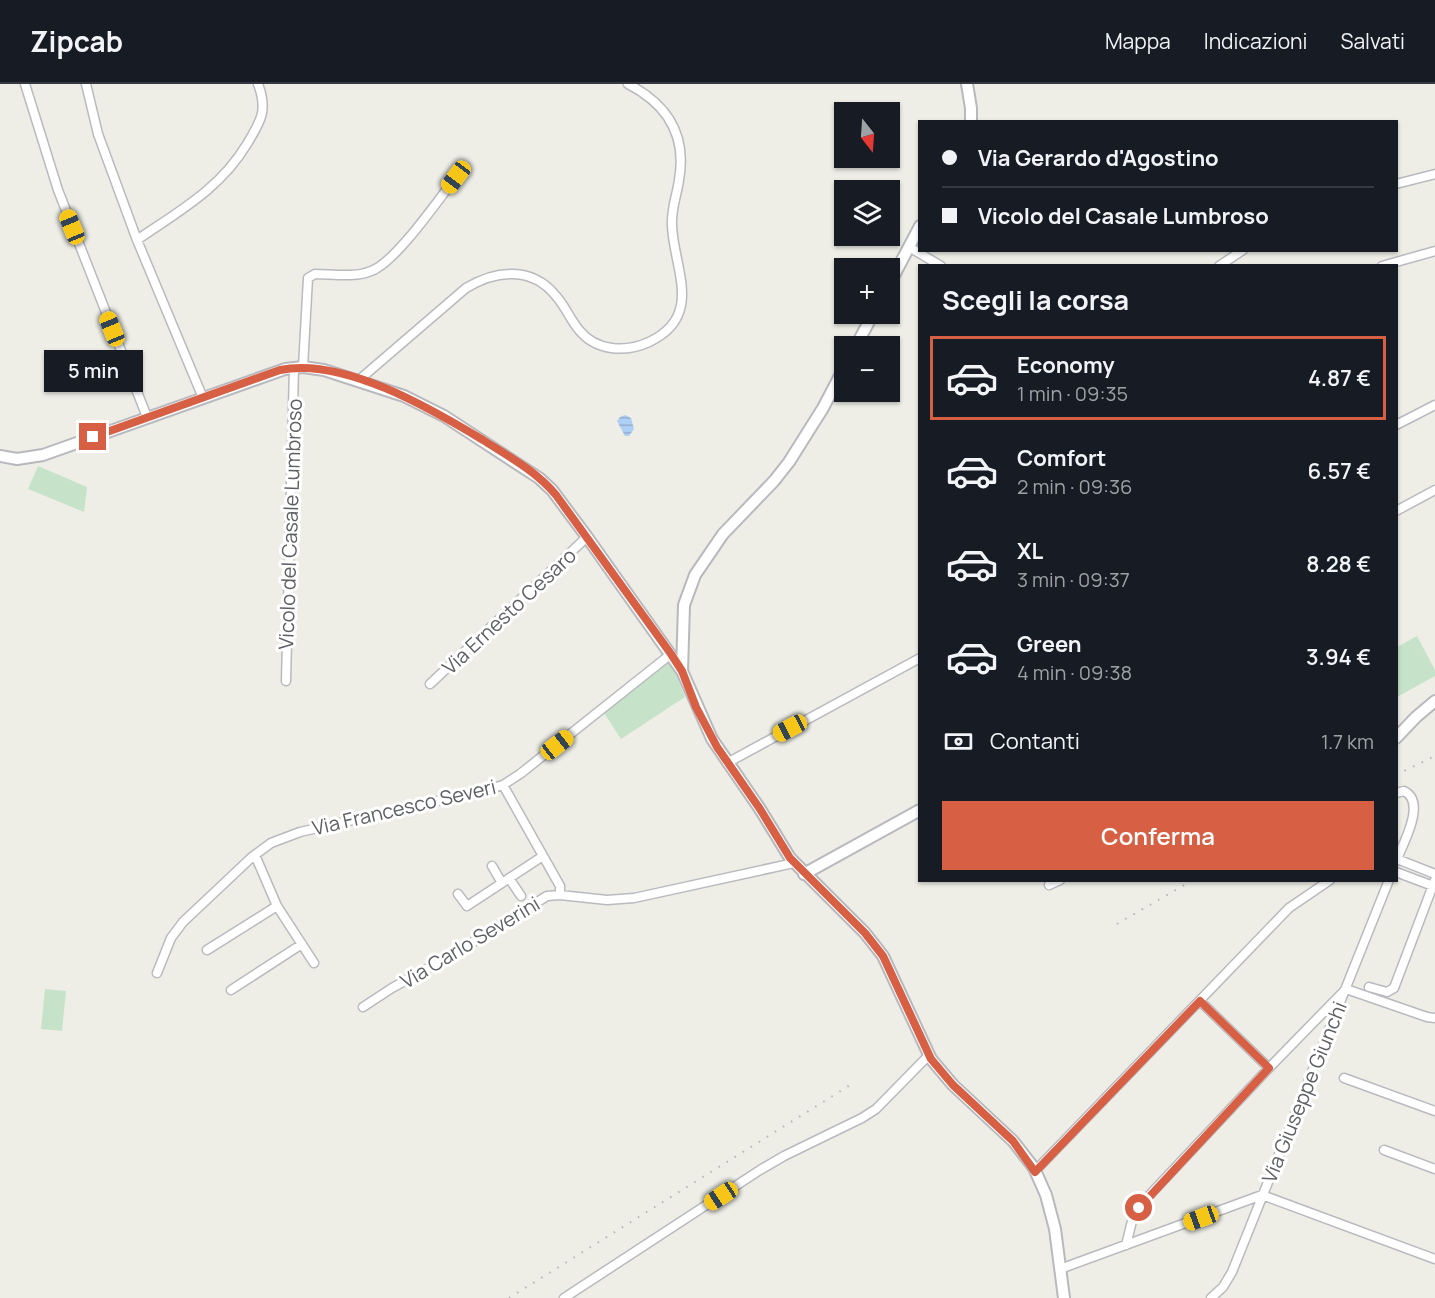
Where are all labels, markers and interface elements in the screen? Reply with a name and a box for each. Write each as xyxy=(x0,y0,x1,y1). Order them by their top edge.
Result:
text: Zipcab xyxy=(30,22,123,60)
text: Mappa xyxy=(1105,27,1171,55)
text: Indicazioni xyxy=(1204,27,1307,55)
text: Salvati xyxy=(1340,27,1405,55)
north arrow xyxy=(834,102,900,168)
map controls xyxy=(834,102,900,402)
text: Via Gerardo d'Agostino xyxy=(978,143,1219,173)
car xyxy=(438,157,474,197)
button: layers xyxy=(834,180,900,246)
text: Vicolo del Casale Lumbroso xyxy=(978,201,1269,231)
car xyxy=(57,207,87,247)
button: + xyxy=(834,258,900,324)
text: Scegli la corsa xyxy=(942,281,1129,318)
car xyxy=(97,309,127,349)
button: − xyxy=(834,336,900,402)
callout: 5 min xyxy=(44,350,142,392)
text: Economy xyxy=(1017,350,1115,380)
icon: car xyxy=(945,351,999,405)
text: 5 min xyxy=(68,357,119,384)
text: 4.87 € xyxy=(1308,363,1371,393)
text: 1 min · 09:35 xyxy=(1017,380,1128,407)
street label: Vicolo del Casale Lumbroso xyxy=(272,398,308,650)
route end xyxy=(79,423,106,450)
text: Comfort xyxy=(1017,443,1106,473)
icon: car xyxy=(945,444,999,498)
text: 6.57 € xyxy=(1308,456,1371,486)
text: 2 min · 09:36 xyxy=(1017,473,1133,500)
text: XL xyxy=(1017,536,1043,566)
icon: car xyxy=(945,537,999,591)
street label: Via Ernesto Cesaro xyxy=(436,542,582,680)
text: 8.28 € xyxy=(1306,549,1371,579)
text: 3 min · 09:37 xyxy=(1017,566,1130,593)
text: Green xyxy=(1017,629,1082,659)
icon: car xyxy=(945,630,999,684)
text: 3.94 € xyxy=(1306,642,1371,672)
text: 4 min · 09:38 xyxy=(1017,659,1132,686)
car xyxy=(770,712,810,744)
icon: cash xyxy=(942,725,975,758)
text: Contanti xyxy=(990,726,1080,756)
car xyxy=(537,727,577,763)
text: 1.7 km xyxy=(1321,728,1374,755)
street label: Via Francesco Severi xyxy=(309,773,499,841)
button: Conferma xyxy=(942,801,1374,870)
street label: Via Carlo Severini xyxy=(395,890,545,994)
street label: Via Giuseppe Giunchi xyxy=(1255,997,1353,1187)
car xyxy=(701,1179,741,1213)
route start xyxy=(1125,1194,1152,1221)
car xyxy=(1181,1203,1221,1233)

